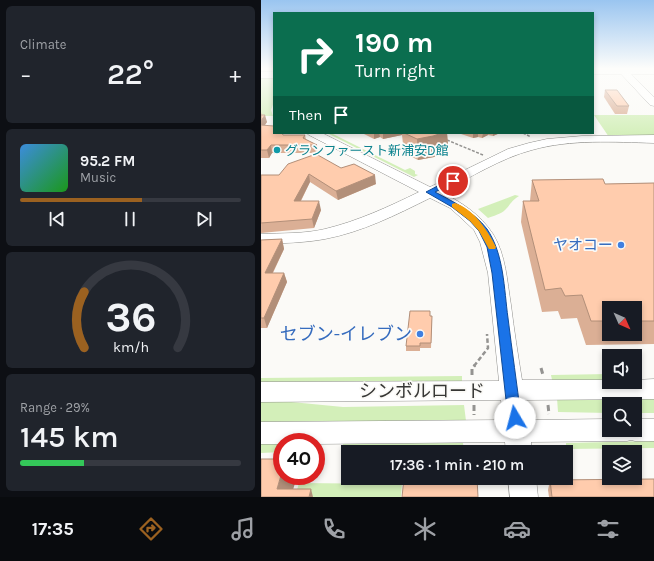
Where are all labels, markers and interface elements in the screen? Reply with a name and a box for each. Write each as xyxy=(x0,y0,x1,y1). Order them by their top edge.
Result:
text: 190 m xyxy=(355,26,433,59)
icon: right xyxy=(289,28,341,80)
text: Climate xyxy=(20,37,66,52)
text: 22° xyxy=(107,56,154,92)
text: Turn right xyxy=(355,60,435,82)
text: − xyxy=(20,62,32,88)
text: + xyxy=(229,62,241,88)
icon: arrive xyxy=(330,104,352,126)
text: Then xyxy=(289,106,322,124)
place label: グランファースト新浦安D館 xyxy=(285,143,449,158)
marker: グランファースト新浦安D館 xyxy=(272,145,282,155)
text: 95.2 FM xyxy=(80,152,135,170)
pin xyxy=(436,164,470,198)
text: Music xyxy=(80,170,116,185)
icon: arrive xyxy=(442,170,464,192)
icon: previous xyxy=(46,208,68,230)
icon: pause xyxy=(119,208,141,230)
icon: next xyxy=(193,208,215,230)
place label: ヤオコー xyxy=(553,236,613,254)
marker: ヤオコー xyxy=(616,240,626,250)
text: 36 xyxy=(105,293,156,341)
north arrow xyxy=(602,301,642,341)
map controls xyxy=(602,301,642,485)
place label: セブン-イレブン xyxy=(280,323,412,345)
marker: セブン-イレブン xyxy=(415,329,425,339)
text: km/h xyxy=(112,338,149,355)
button: sound xyxy=(602,349,642,389)
street label: シンボルロード xyxy=(359,380,485,402)
position arrow xyxy=(494,397,536,439)
button: search xyxy=(602,397,642,437)
text: Range · 29% xyxy=(20,400,90,415)
text: 145 km xyxy=(20,419,119,455)
speed limit sign: 40 xyxy=(273,433,325,485)
button: layers xyxy=(602,445,642,485)
text: 17:36 · 1 min · 210 m xyxy=(390,456,524,474)
icon: directions xyxy=(137,515,165,543)
icon: music xyxy=(229,515,257,543)
icon: phone xyxy=(320,515,348,543)
icon: climate xyxy=(411,515,439,543)
icon: car xyxy=(503,515,531,543)
icon: filters xyxy=(594,515,622,543)
text: 17:35 xyxy=(32,518,74,540)

